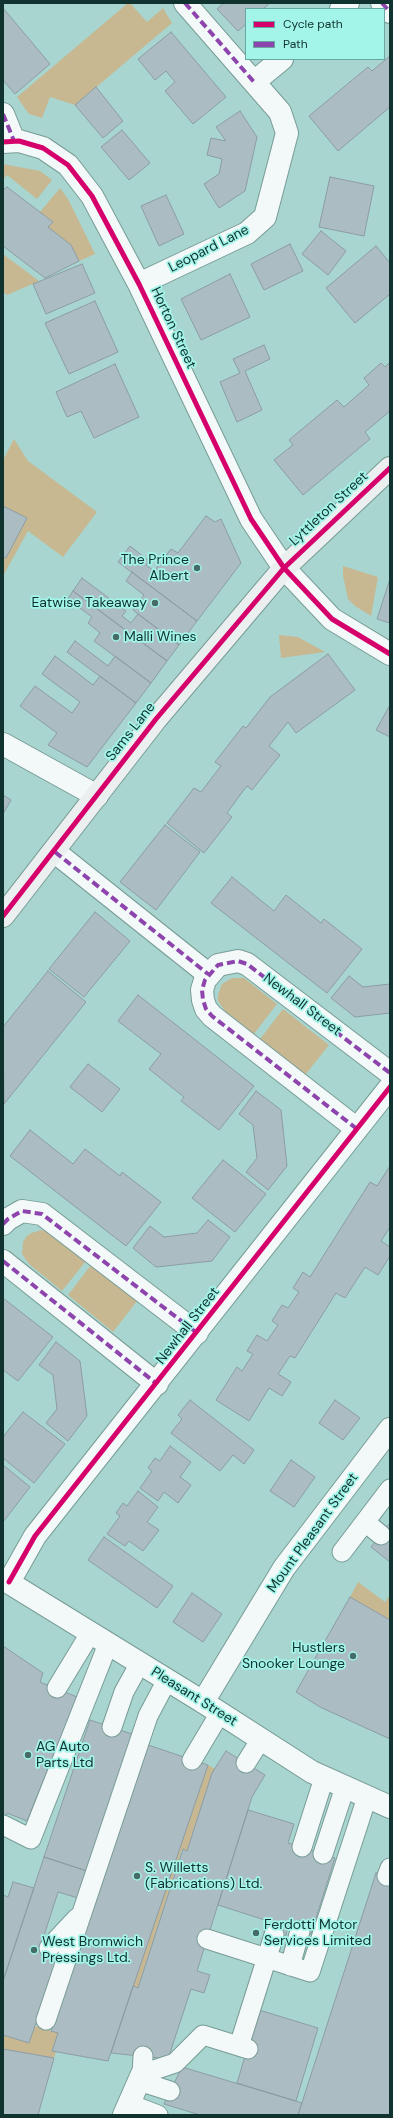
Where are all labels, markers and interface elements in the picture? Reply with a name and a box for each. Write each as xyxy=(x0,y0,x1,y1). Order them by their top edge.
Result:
legend xyxy=(245,8,385,60)
text: Cycle path xyxy=(283,16,343,32)
text: Path xyxy=(283,36,308,52)
street label: Leopard Lane xyxy=(166,222,252,276)
street label: Horton Street xyxy=(147,285,199,371)
street label: Lyttleton Street xyxy=(286,468,372,550)
place label: The Prince Albert xyxy=(121,552,189,584)
marker: The Prince Albert xyxy=(192,563,202,573)
place label: Eatwise Takeaway xyxy=(31,595,147,611)
marker: Eatwise Takeaway xyxy=(150,598,160,608)
place label: Malli Wines xyxy=(124,629,197,645)
marker: Malli Wines xyxy=(111,632,121,642)
street label: Sams Lane xyxy=(103,699,159,765)
street label: Newhall Street xyxy=(260,970,344,1040)
street label: Newhall Street xyxy=(153,1284,223,1368)
street label: Mount Pleasant Street xyxy=(264,1470,362,1596)
place label: Hustlers Snooker Lounge xyxy=(242,1640,345,1672)
marker: Hustlers Snooker Lounge xyxy=(348,1651,358,1661)
street label: Pleasant Street xyxy=(148,1664,240,1730)
place label: AG Auto Parts Ltd xyxy=(36,1739,94,1772)
marker: AG Auto Parts Ltd xyxy=(23,1750,33,1760)
place label: S. Willetts (Fabrications) Ltd. xyxy=(145,1860,262,1892)
marker: S. Willetts (Fabrications) Ltd. xyxy=(132,1871,142,1881)
place label: Ferdotti Motor Services Limited xyxy=(264,1917,371,1950)
marker: Ferdotti Motor Services Limited xyxy=(251,1928,261,1938)
place label: West Bromwich Pressings Ltd. xyxy=(42,1934,143,1966)
marker: West Bromwich Pressings Ltd. xyxy=(29,1945,39,1955)

